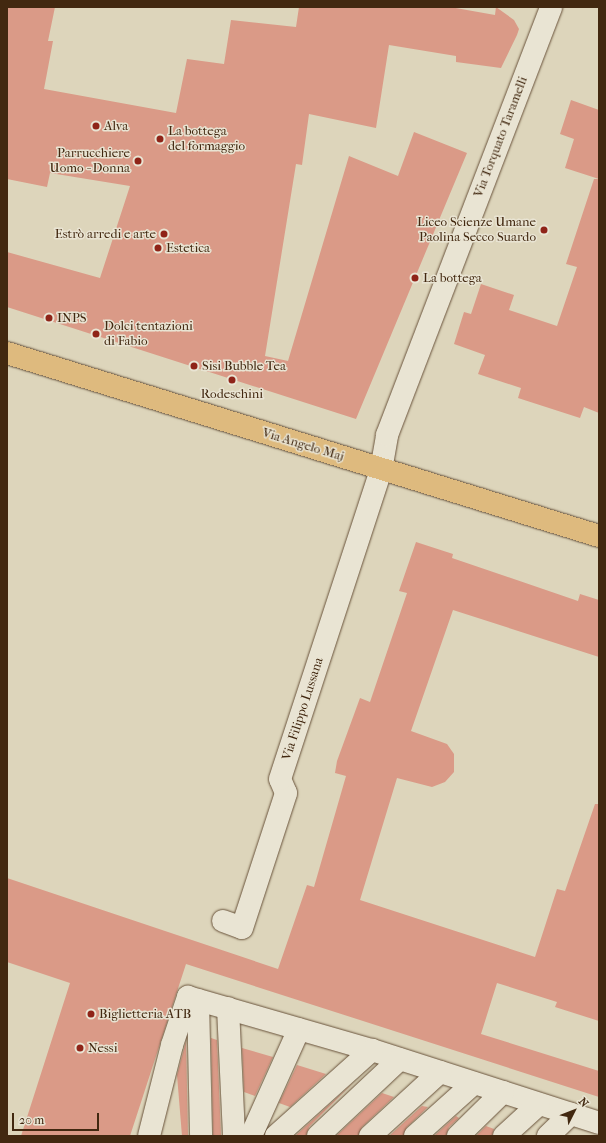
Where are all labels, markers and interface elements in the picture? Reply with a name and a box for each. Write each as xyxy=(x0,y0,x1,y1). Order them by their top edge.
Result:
street label: Via Torquato Taramelli xyxy=(471,74,531,200)
place label: Alva xyxy=(104,118,128,134)
marker: Alva xyxy=(91,121,101,131)
place label: La bottega del formaggio xyxy=(168,124,245,155)
marker: La bottega del formaggio xyxy=(155,134,165,144)
place label: Parrucchiere Uomo - Donna xyxy=(50,146,130,177)
marker: Parrucchiere Uomo - Donna xyxy=(133,156,143,166)
place label: Liceo Scienze Umane Paolina Secco Suardo xyxy=(417,215,536,246)
marker: Liceo Scienze Umane Paolina Secco Suardo xyxy=(539,225,549,235)
place label: Estrò arredi e arte xyxy=(55,226,156,242)
marker: Estrò arredi e arte xyxy=(159,229,169,239)
place label: Estetica xyxy=(166,240,210,256)
marker: Estetica xyxy=(153,243,163,253)
place label: La bottega xyxy=(423,270,482,286)
marker: La bottega xyxy=(410,273,420,283)
place label: INPS xyxy=(57,310,86,326)
marker: INPS xyxy=(44,313,54,323)
place label: Dolci tentazioni di Fabio xyxy=(104,319,193,350)
marker: Dolci tentazioni di Fabio xyxy=(91,329,101,339)
place label: Sisi Bubble Tea xyxy=(202,358,286,374)
marker: Sisi Bubble Tea xyxy=(189,361,199,371)
marker: Rodeschini xyxy=(227,375,237,385)
place label: Rodeschini xyxy=(201,386,263,402)
street label: Via Angelo Maj xyxy=(260,425,346,465)
street label: Via Filippo Lussana xyxy=(279,656,327,762)
place label: Biglietteria ATB xyxy=(99,1006,191,1022)
marker: Biglietteria ATB xyxy=(86,1009,96,1019)
place label: Nessi xyxy=(88,1040,117,1056)
marker: Nessi xyxy=(75,1043,85,1053)
north arrow xyxy=(554,1091,594,1131)
text: N xyxy=(576,1095,591,1110)
scale bar xyxy=(14,1105,101,1131)
text: 20 m xyxy=(19,1113,44,1127)

